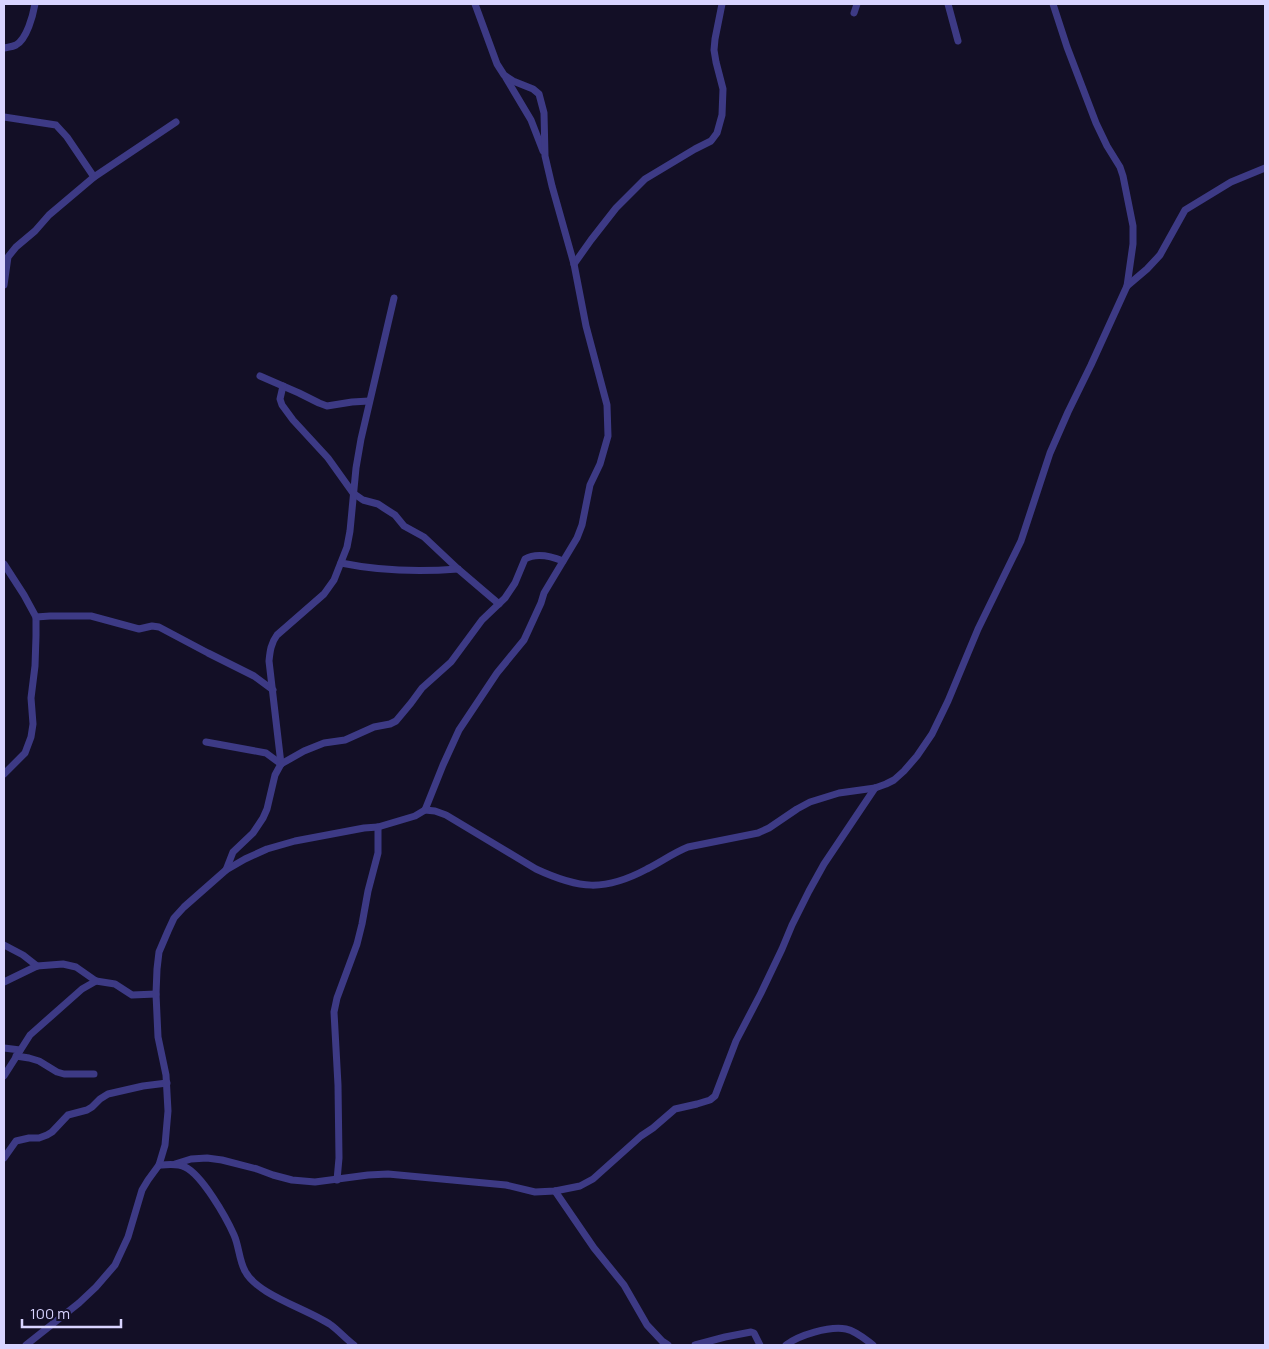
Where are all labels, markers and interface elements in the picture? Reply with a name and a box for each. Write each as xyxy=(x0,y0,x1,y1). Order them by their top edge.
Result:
scale bar xyxy=(22,1296,121,1328)
text: 100 m xyxy=(30,1303,70,1324)

